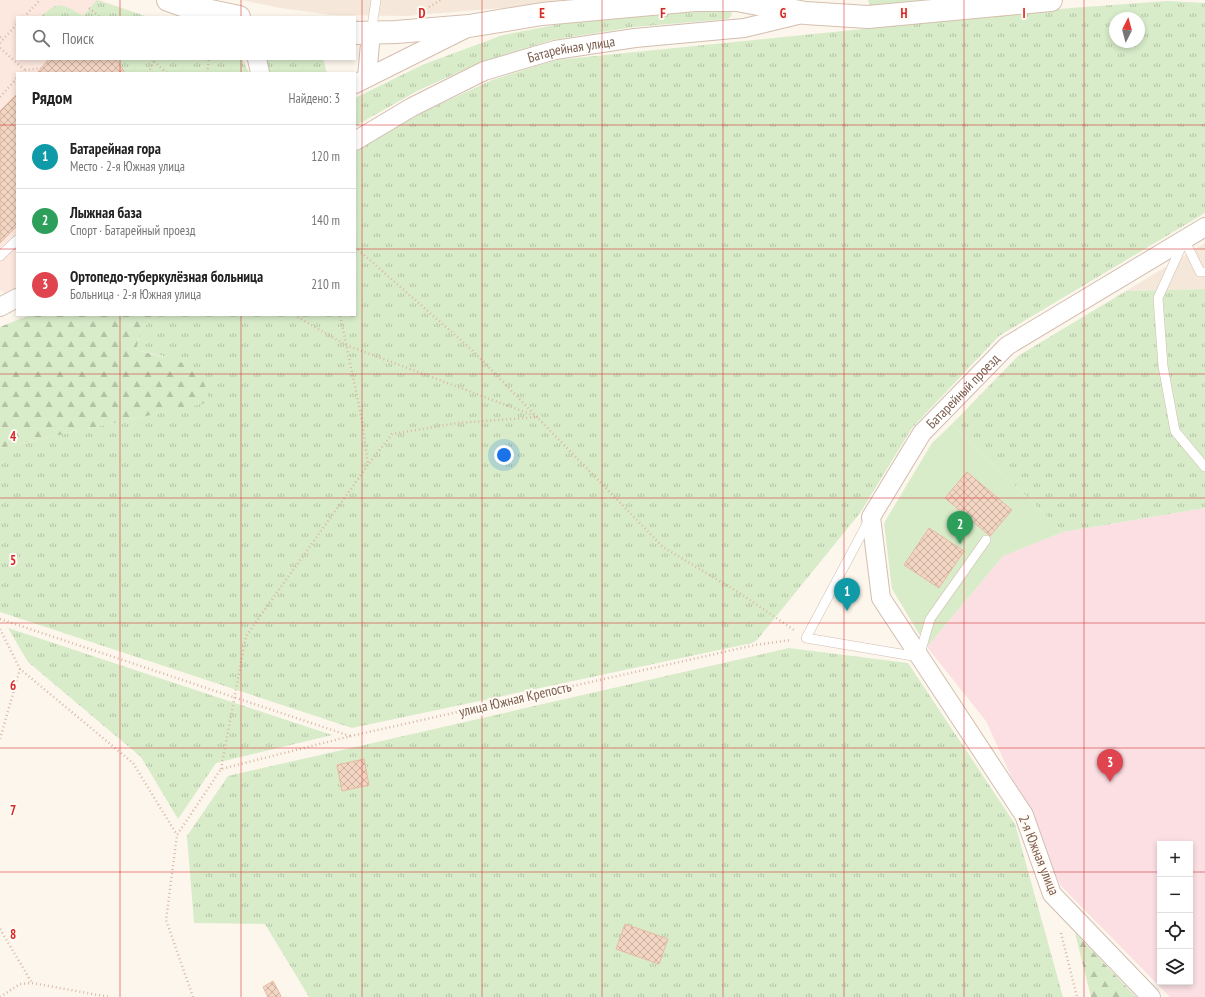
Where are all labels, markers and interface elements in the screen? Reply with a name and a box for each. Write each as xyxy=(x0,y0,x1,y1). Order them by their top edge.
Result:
text: D xyxy=(419,5,426,22)
text: E xyxy=(539,5,545,22)
text: F xyxy=(660,5,666,22)
text: G xyxy=(780,5,787,22)
text: H xyxy=(901,5,908,22)
text: I xyxy=(1022,5,1026,22)
north arrow xyxy=(1109,12,1145,48)
search box xyxy=(16,16,356,60)
icon: search xyxy=(30,27,52,49)
text: Поиск xyxy=(62,29,94,48)
street label: Батарейная улица xyxy=(525,32,616,67)
text: Рядом xyxy=(32,87,72,109)
text: Найдено: 3 xyxy=(289,90,340,107)
text: Батарейная гора xyxy=(70,139,161,158)
text: 1 xyxy=(42,148,48,165)
text: 120 m xyxy=(311,148,340,165)
text: Место · 2-я Южная улица xyxy=(70,158,185,175)
text: Лыжная база xyxy=(70,203,142,222)
text: 2 xyxy=(42,212,48,229)
text: 140 m xyxy=(311,212,340,229)
text: Спорт · Батарейный проезд xyxy=(70,222,195,239)
text: Ортопедо-туберкулёзная больница xyxy=(70,267,263,286)
text: 3 xyxy=(42,276,48,293)
text: 210 m xyxy=(311,276,340,293)
text: Больница · 2-я Южная улица xyxy=(70,286,201,303)
street label: Батарейный проезд xyxy=(922,350,1004,432)
text: 4 xyxy=(10,428,17,445)
your location xyxy=(494,445,514,465)
pin: 2 xyxy=(947,511,973,544)
text: 5 xyxy=(10,552,16,569)
pin: 1 xyxy=(834,578,860,611)
text: 6 xyxy=(10,677,16,694)
street label: улица Южная Крепость xyxy=(457,677,573,721)
pin: 3 xyxy=(1097,749,1123,782)
text: 7 xyxy=(10,802,16,819)
street label: 2-я Южная улица xyxy=(1015,812,1063,898)
map controls xyxy=(1157,841,1193,985)
button: + xyxy=(1157,841,1193,877)
button: − xyxy=(1157,877,1193,913)
button: locate xyxy=(1157,913,1193,949)
text: 8 xyxy=(10,926,16,943)
button: layers xyxy=(1157,949,1193,985)

